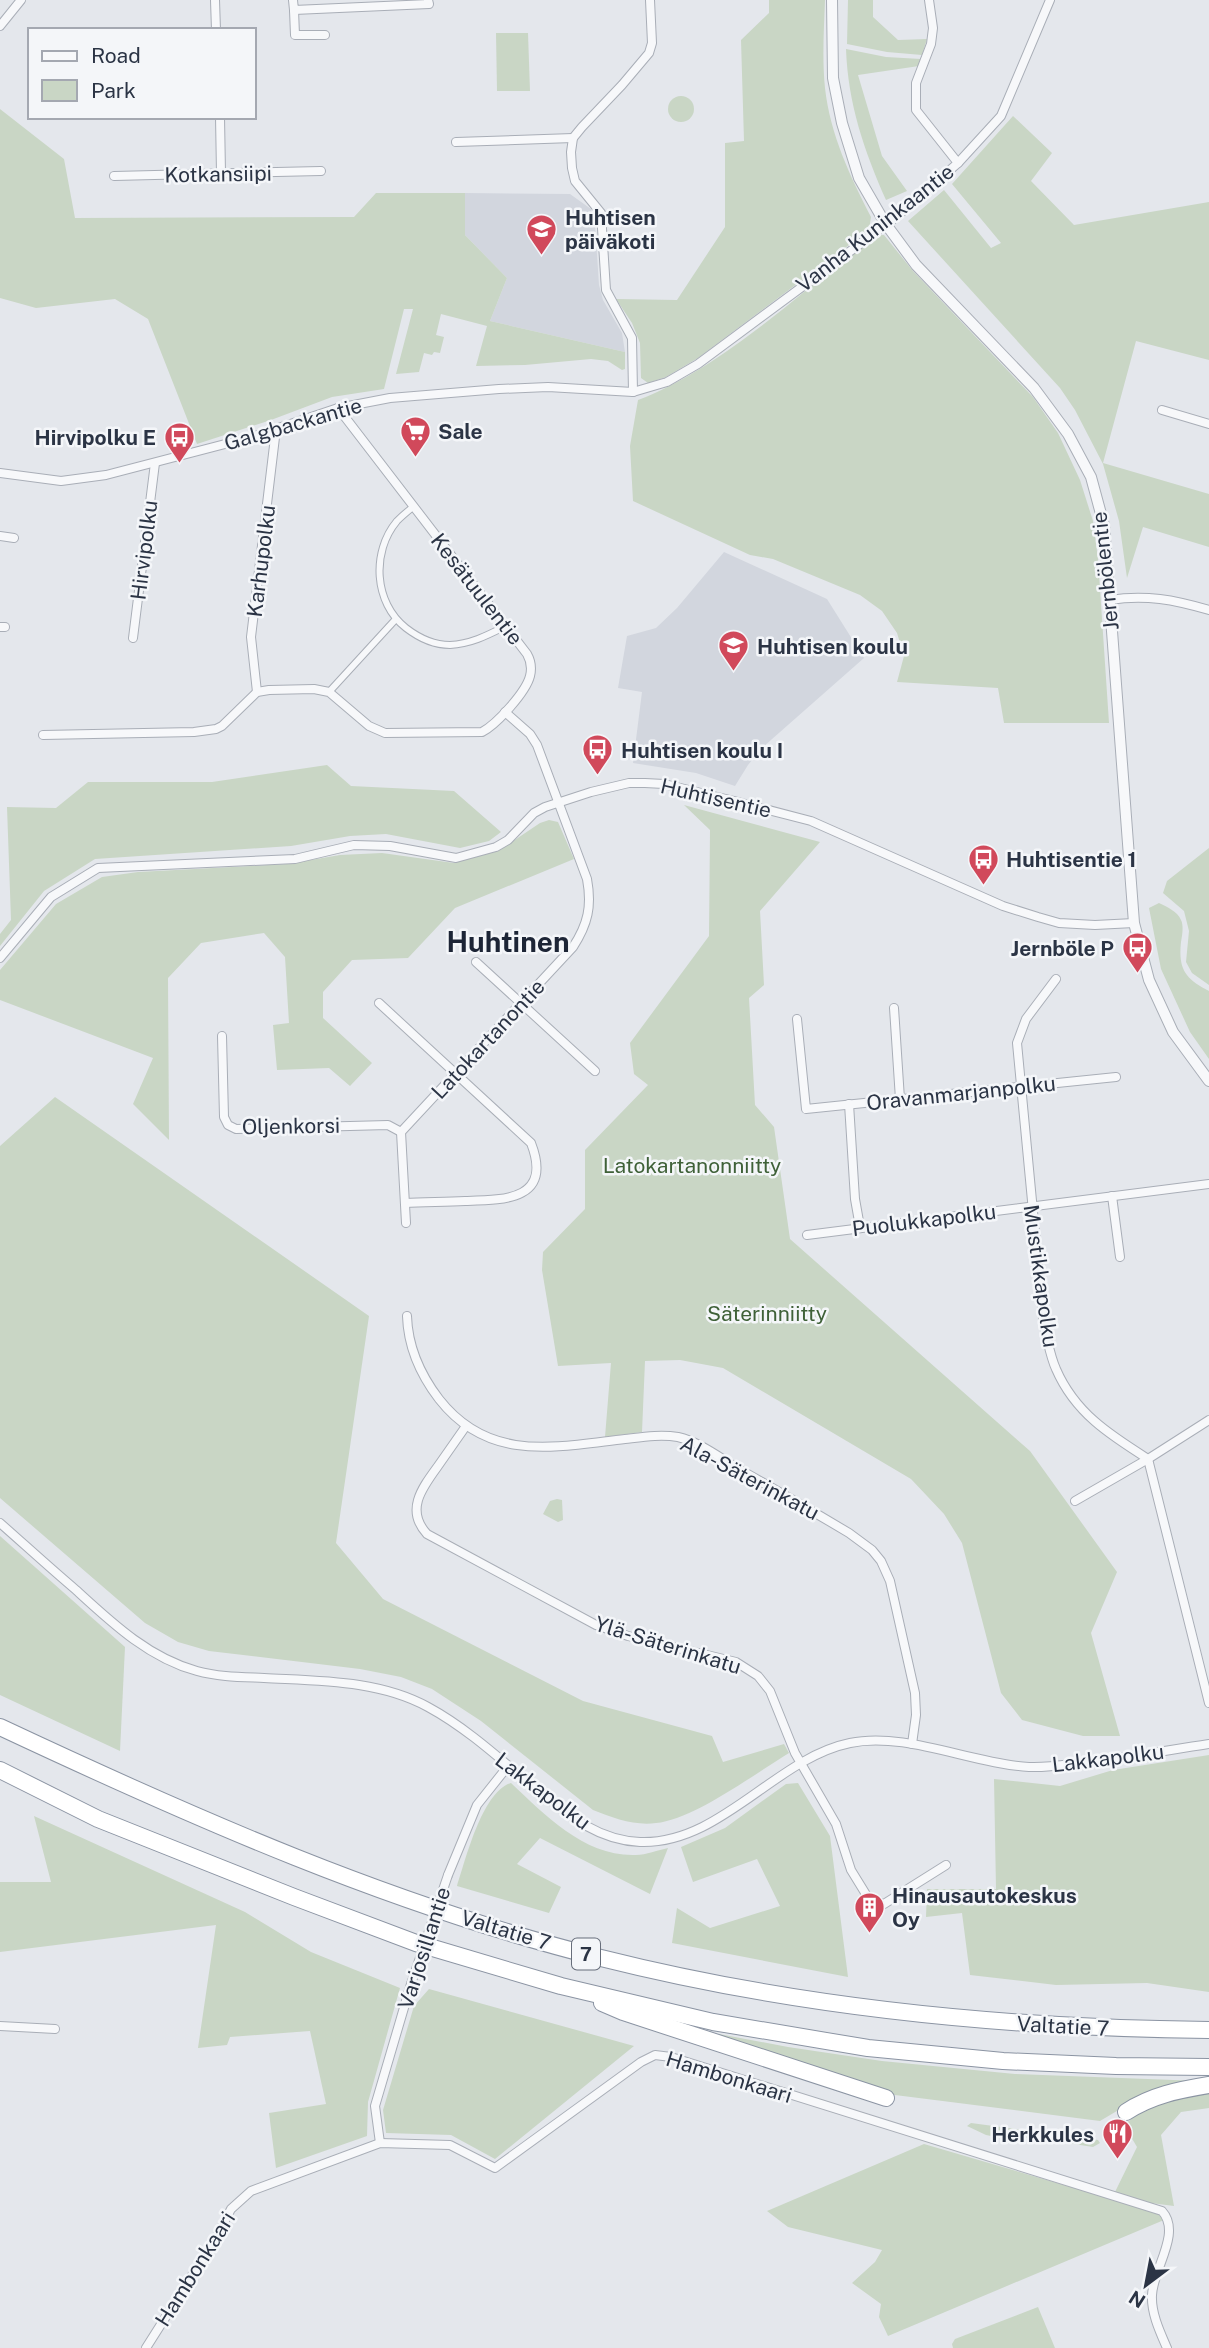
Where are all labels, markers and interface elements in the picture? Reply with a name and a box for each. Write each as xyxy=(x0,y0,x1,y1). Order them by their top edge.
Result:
legend xyxy=(28,28,256,119)
text: Road xyxy=(91,43,141,68)
text: Park xyxy=(91,78,136,103)
street label: Vanha Kuninkaantie xyxy=(791,159,959,297)
street label: Kotkansiipi xyxy=(164,161,272,187)
place label: Huhtisen päiväkoti xyxy=(565,205,656,254)
school or university icon: Huhtisen päiväkoti xyxy=(525,212,559,256)
street label: Galgbackantie xyxy=(221,392,365,456)
supermarket icon: Sale xyxy=(398,414,432,458)
place label: Sale xyxy=(438,419,483,444)
bus stop icon: Hirvipolku E xyxy=(162,420,196,464)
place label: Hirvipolku E xyxy=(34,425,156,450)
street label: Hirvipolku xyxy=(125,499,163,601)
street label: Karhupolku xyxy=(242,503,280,619)
street label: Jernbölentie xyxy=(1086,510,1124,632)
street label: Kesätuulentie xyxy=(426,528,528,650)
school or university icon: Huhtisen koulu xyxy=(717,629,751,673)
place label: Huhtisen koulu xyxy=(757,634,908,659)
bus stop icon: Huhtisen koulu I xyxy=(581,733,615,777)
place label: Huhtisen koulu I xyxy=(621,738,783,763)
street label: Huhtisentie xyxy=(658,773,774,823)
bus stop icon: Huhtisentie 1 xyxy=(966,842,1000,886)
place label: Huhtisentie 1 xyxy=(1006,847,1137,872)
district label: Huhtinen xyxy=(447,925,569,958)
bus stop icon: Jernböle P xyxy=(1120,931,1154,975)
place label: Jernböle P xyxy=(1011,936,1114,961)
street label: Latokartanontie xyxy=(426,974,550,1104)
street label: Oravanmarjanpolku xyxy=(865,1071,1057,1115)
street label: Oljenkorsi xyxy=(242,1113,340,1139)
park label: Latokartanonniitty xyxy=(603,1153,781,1178)
street label: Puolukkapolku xyxy=(851,1199,997,1241)
street label: Mustikkapolku xyxy=(1019,1203,1063,1349)
park label: Säterinniitty xyxy=(707,1301,827,1326)
street label: Ala-Säterinkatu xyxy=(676,1431,824,1525)
street label: Ylä-Säterinkatu xyxy=(592,1611,744,1679)
street label: Lakkapolku xyxy=(1051,1739,1165,1777)
street label: Lakkapolku xyxy=(490,1747,596,1835)
place label: Hinausautokeskus Oy xyxy=(892,1883,1077,1932)
street label: Varjosillantie xyxy=(392,1884,456,2012)
building icon: Hinausautokeskus Oy xyxy=(852,1890,886,1934)
street label: Valtatie 7 xyxy=(458,1905,554,1955)
road number: 7 xyxy=(572,1938,600,1970)
street label: Valtatie 7 xyxy=(1016,2011,1110,2041)
street label: Hambonkaari xyxy=(663,2046,795,2108)
restaurant icon: Herkkules xyxy=(1100,2117,1134,2161)
place label: Herkkules xyxy=(991,2122,1094,2147)
street label: Hambonkaari xyxy=(150,2207,240,2331)
north arrow xyxy=(1111,2250,1181,2320)
text: N xyxy=(1125,2286,1149,2313)

